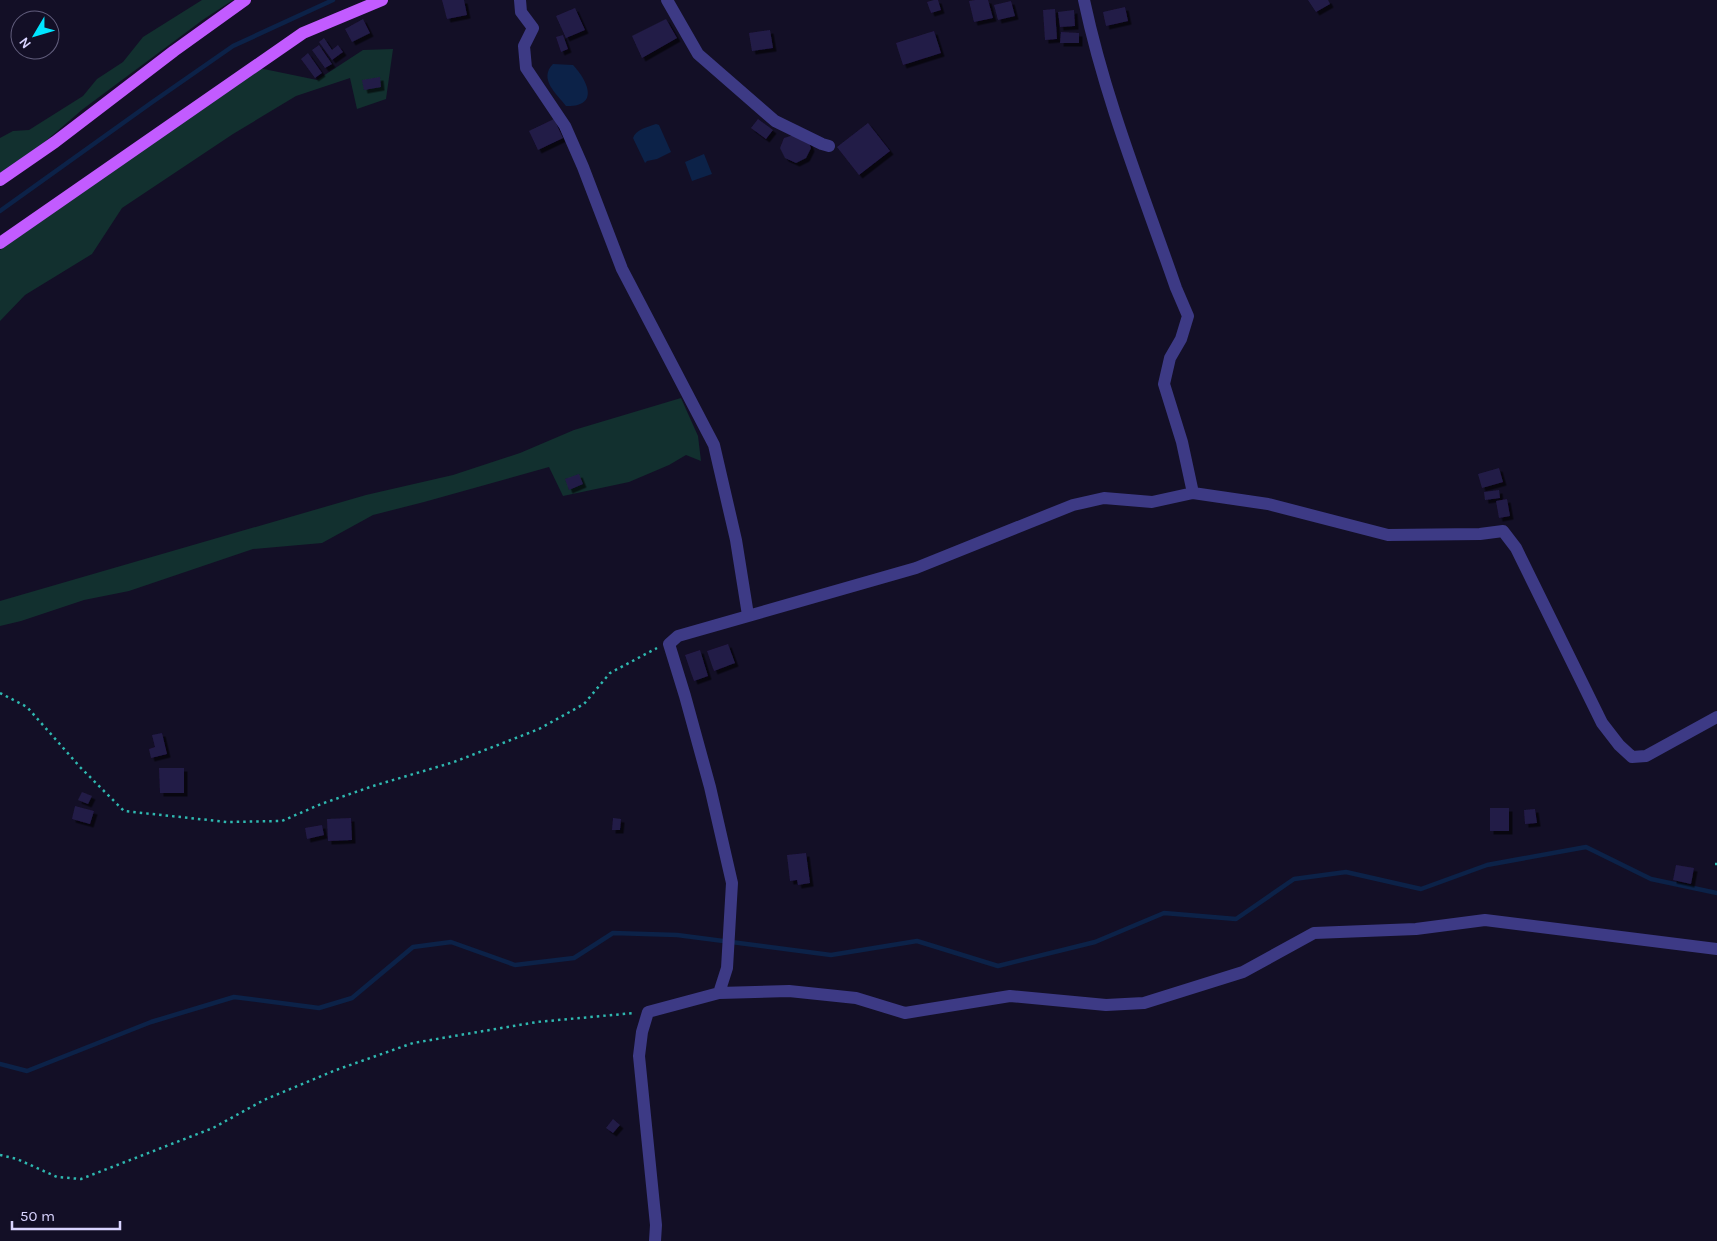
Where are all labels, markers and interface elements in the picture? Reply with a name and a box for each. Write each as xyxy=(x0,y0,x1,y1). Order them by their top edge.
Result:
north arrow xyxy=(10,10,60,60)
text: N xyxy=(15,34,35,52)
scale bar xyxy=(12,1198,120,1230)
text: 50 m xyxy=(20,1207,55,1225)

